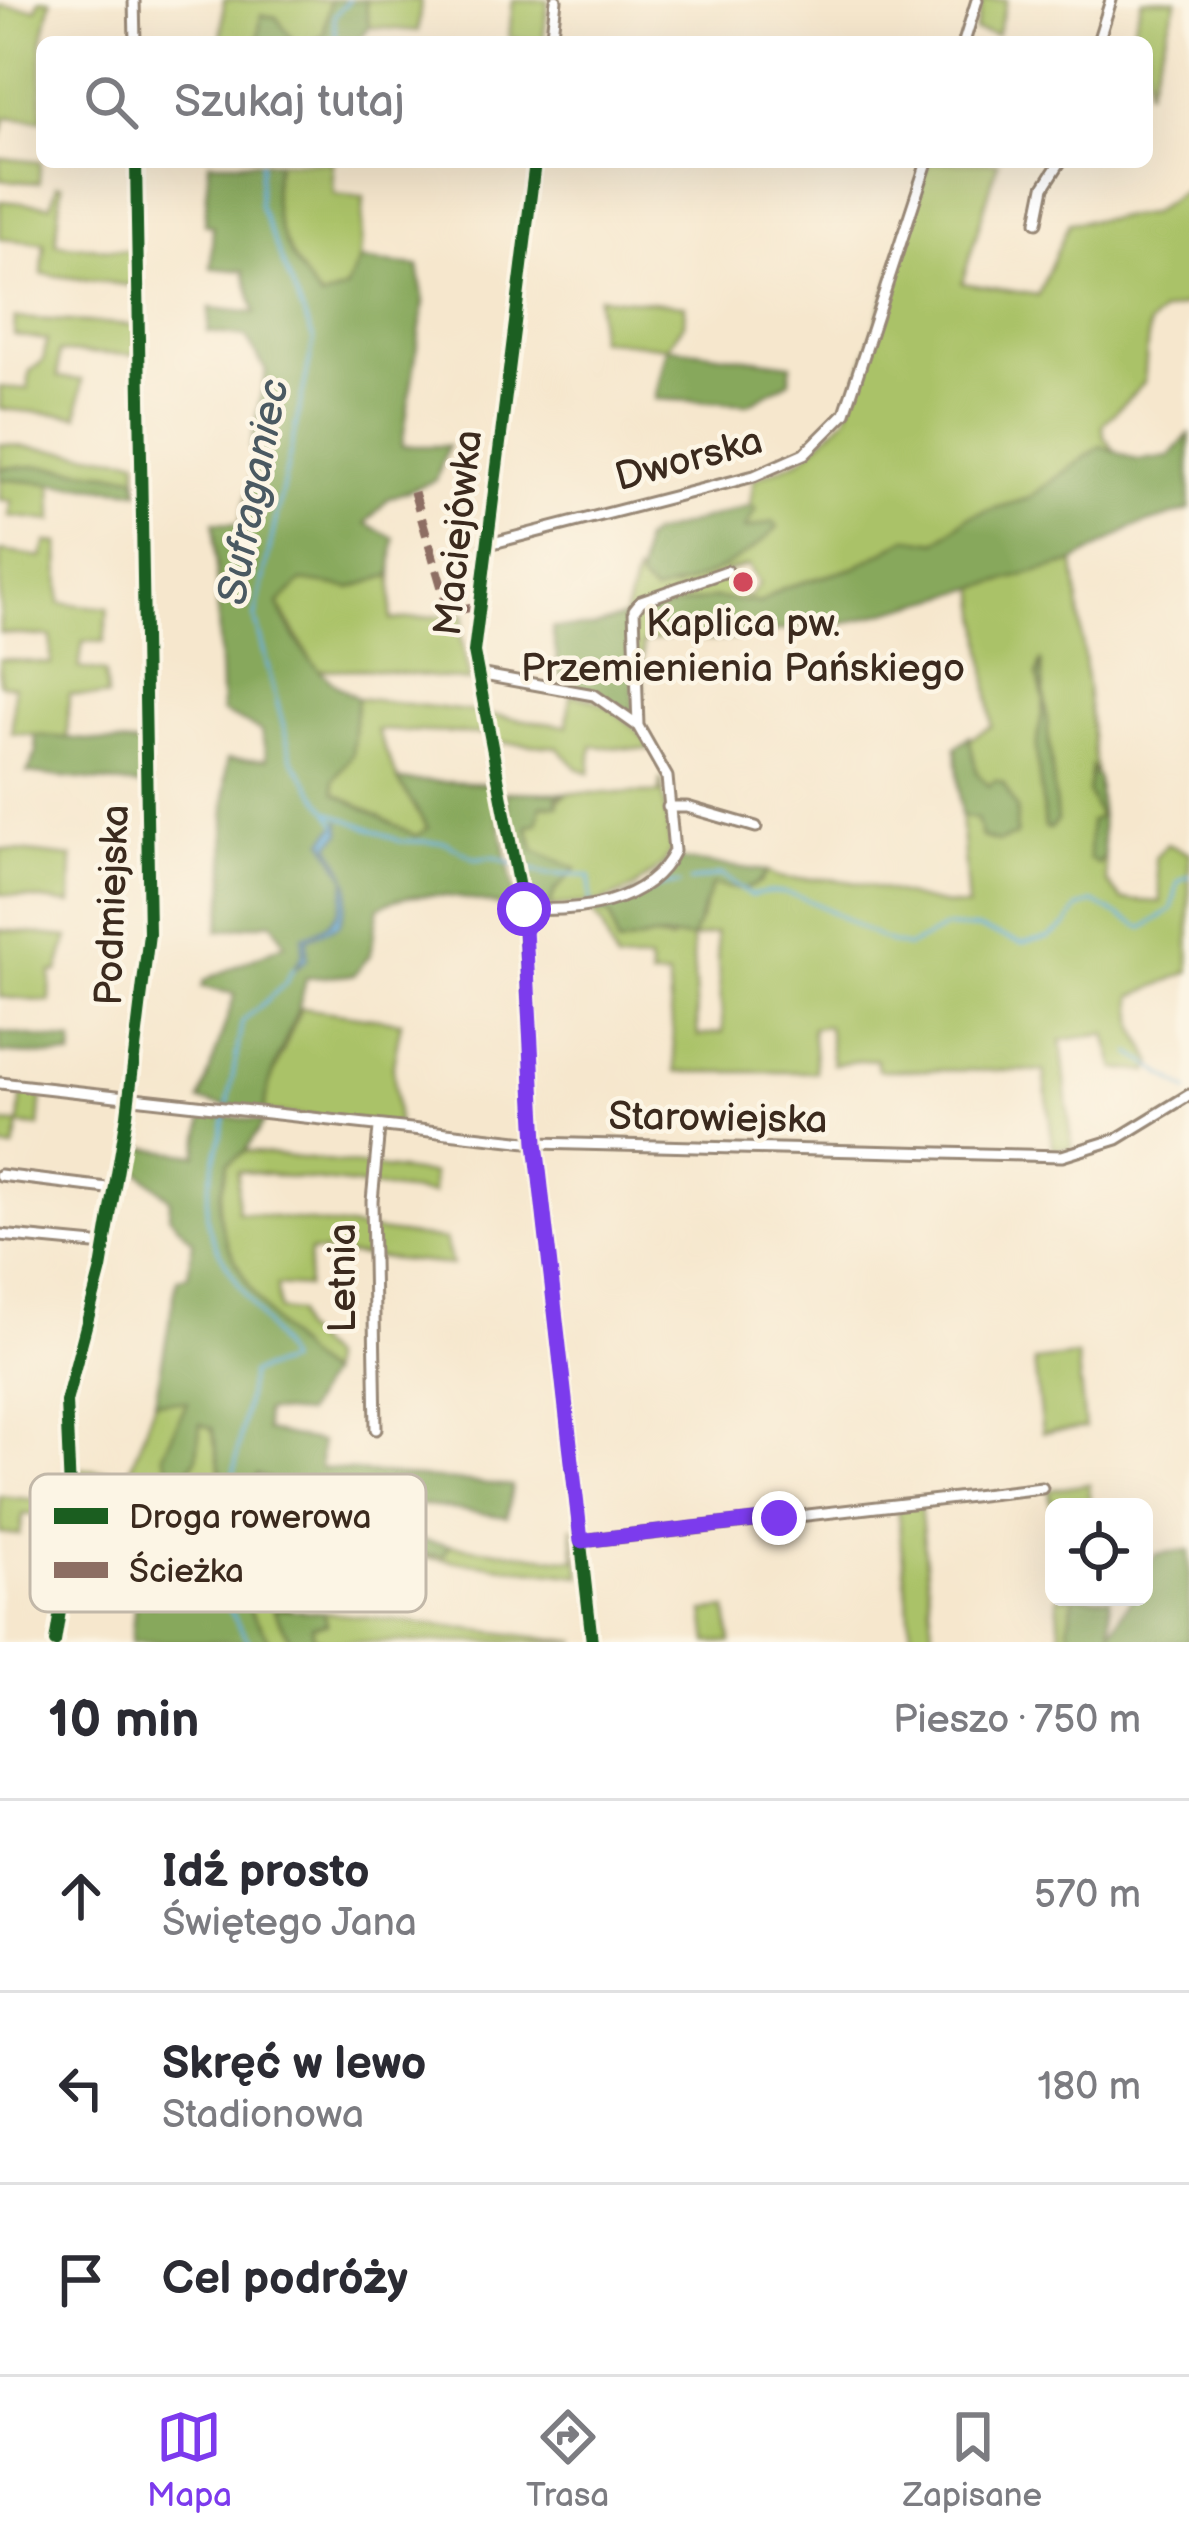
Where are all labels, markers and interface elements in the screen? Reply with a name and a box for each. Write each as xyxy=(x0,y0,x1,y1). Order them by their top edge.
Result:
search box xyxy=(36,36,1153,168)
icon: search xyxy=(78,69,144,135)
text: Szukaj tutaj xyxy=(174,75,405,130)
water label: Sufraganiec xyxy=(207,375,301,609)
street label: Dworska xyxy=(610,418,768,502)
street label: Maciejówka xyxy=(425,428,493,638)
marker: Kaplica pw. Przemienienia Pańskiego xyxy=(730,569,756,595)
place label: Kaplica pw. Przemienienia Pańskiego xyxy=(521,601,965,693)
street label: Podmiejska xyxy=(86,804,140,1006)
route start xyxy=(497,882,551,936)
street label: Starowiejska xyxy=(608,1094,828,1144)
street label: Letnia xyxy=(320,1223,367,1333)
legend xyxy=(30,1474,426,1612)
route end xyxy=(752,1491,806,1545)
text: Droga rowerowa xyxy=(129,1498,371,1538)
map controls xyxy=(1045,1498,1153,1606)
button: locate xyxy=(1045,1498,1153,1606)
text: Ścieżka xyxy=(129,1551,244,1592)
text: 10 min xyxy=(48,1690,199,1751)
text: Pieszo · 750 m xyxy=(893,1697,1141,1744)
text: Idź prosto xyxy=(162,1845,370,1900)
icon: ahead xyxy=(48,1863,114,1929)
text: 570 m xyxy=(1034,1872,1141,1919)
text: Świętego Jana xyxy=(162,1900,417,1947)
text: Skręć w lewo xyxy=(162,2037,426,2092)
icon: left xyxy=(48,2055,114,2121)
text: 180 m xyxy=(1037,2064,1141,2111)
text: Stadionowa xyxy=(162,2092,364,2139)
icon: arrive xyxy=(48,2247,114,2313)
text: Cel podróży xyxy=(162,2252,408,2307)
tab: Mapa xyxy=(147,2404,232,2516)
tab: Trasa xyxy=(526,2404,609,2516)
tab: Zapisane xyxy=(903,2404,1042,2516)

